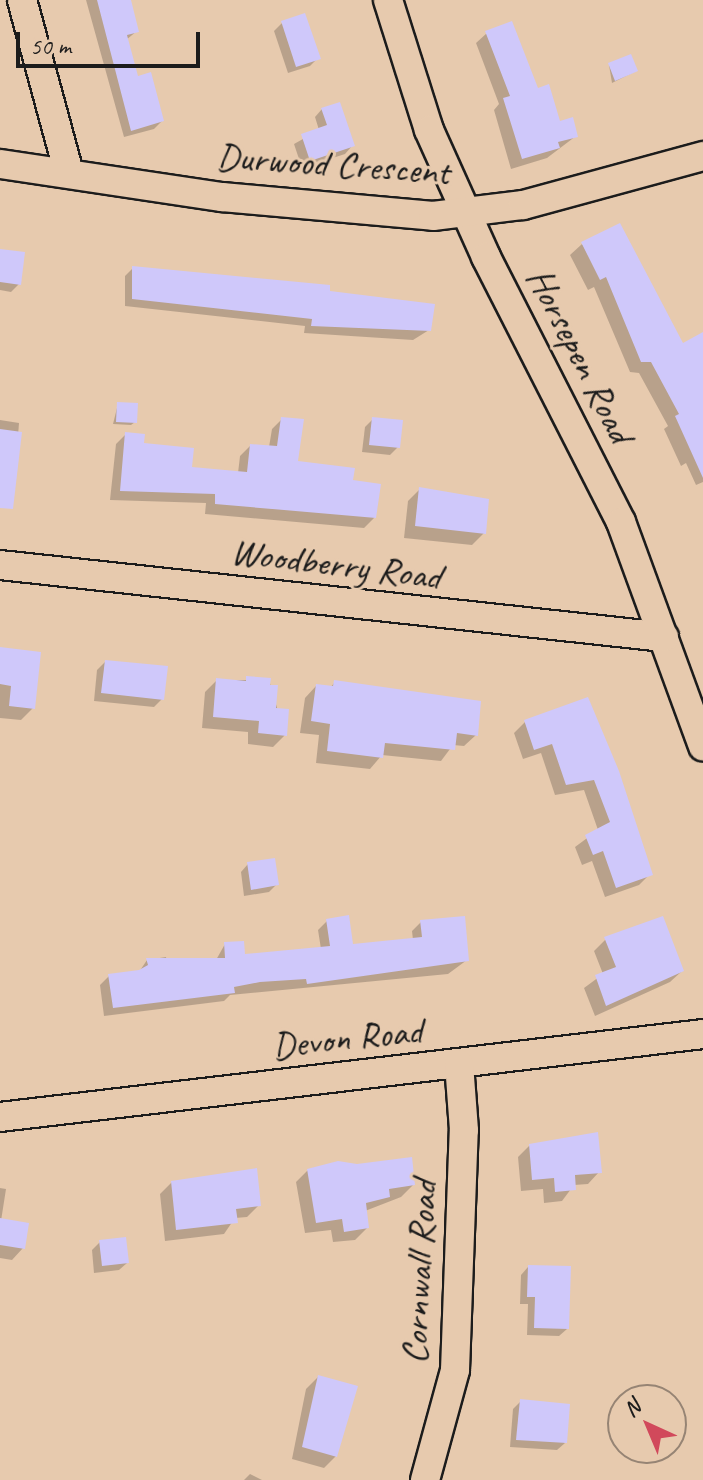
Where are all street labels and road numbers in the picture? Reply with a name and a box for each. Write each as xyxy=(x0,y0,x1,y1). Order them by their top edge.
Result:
street label: Durwood Crescent xyxy=(215,133,451,195)
street label: Horsepen Road xyxy=(516,260,644,450)
street label: Woodberry Road xyxy=(228,529,444,599)
street label: Devon Road xyxy=(270,1007,424,1069)
street label: Cornwall Road xyxy=(391,1180,447,1364)

